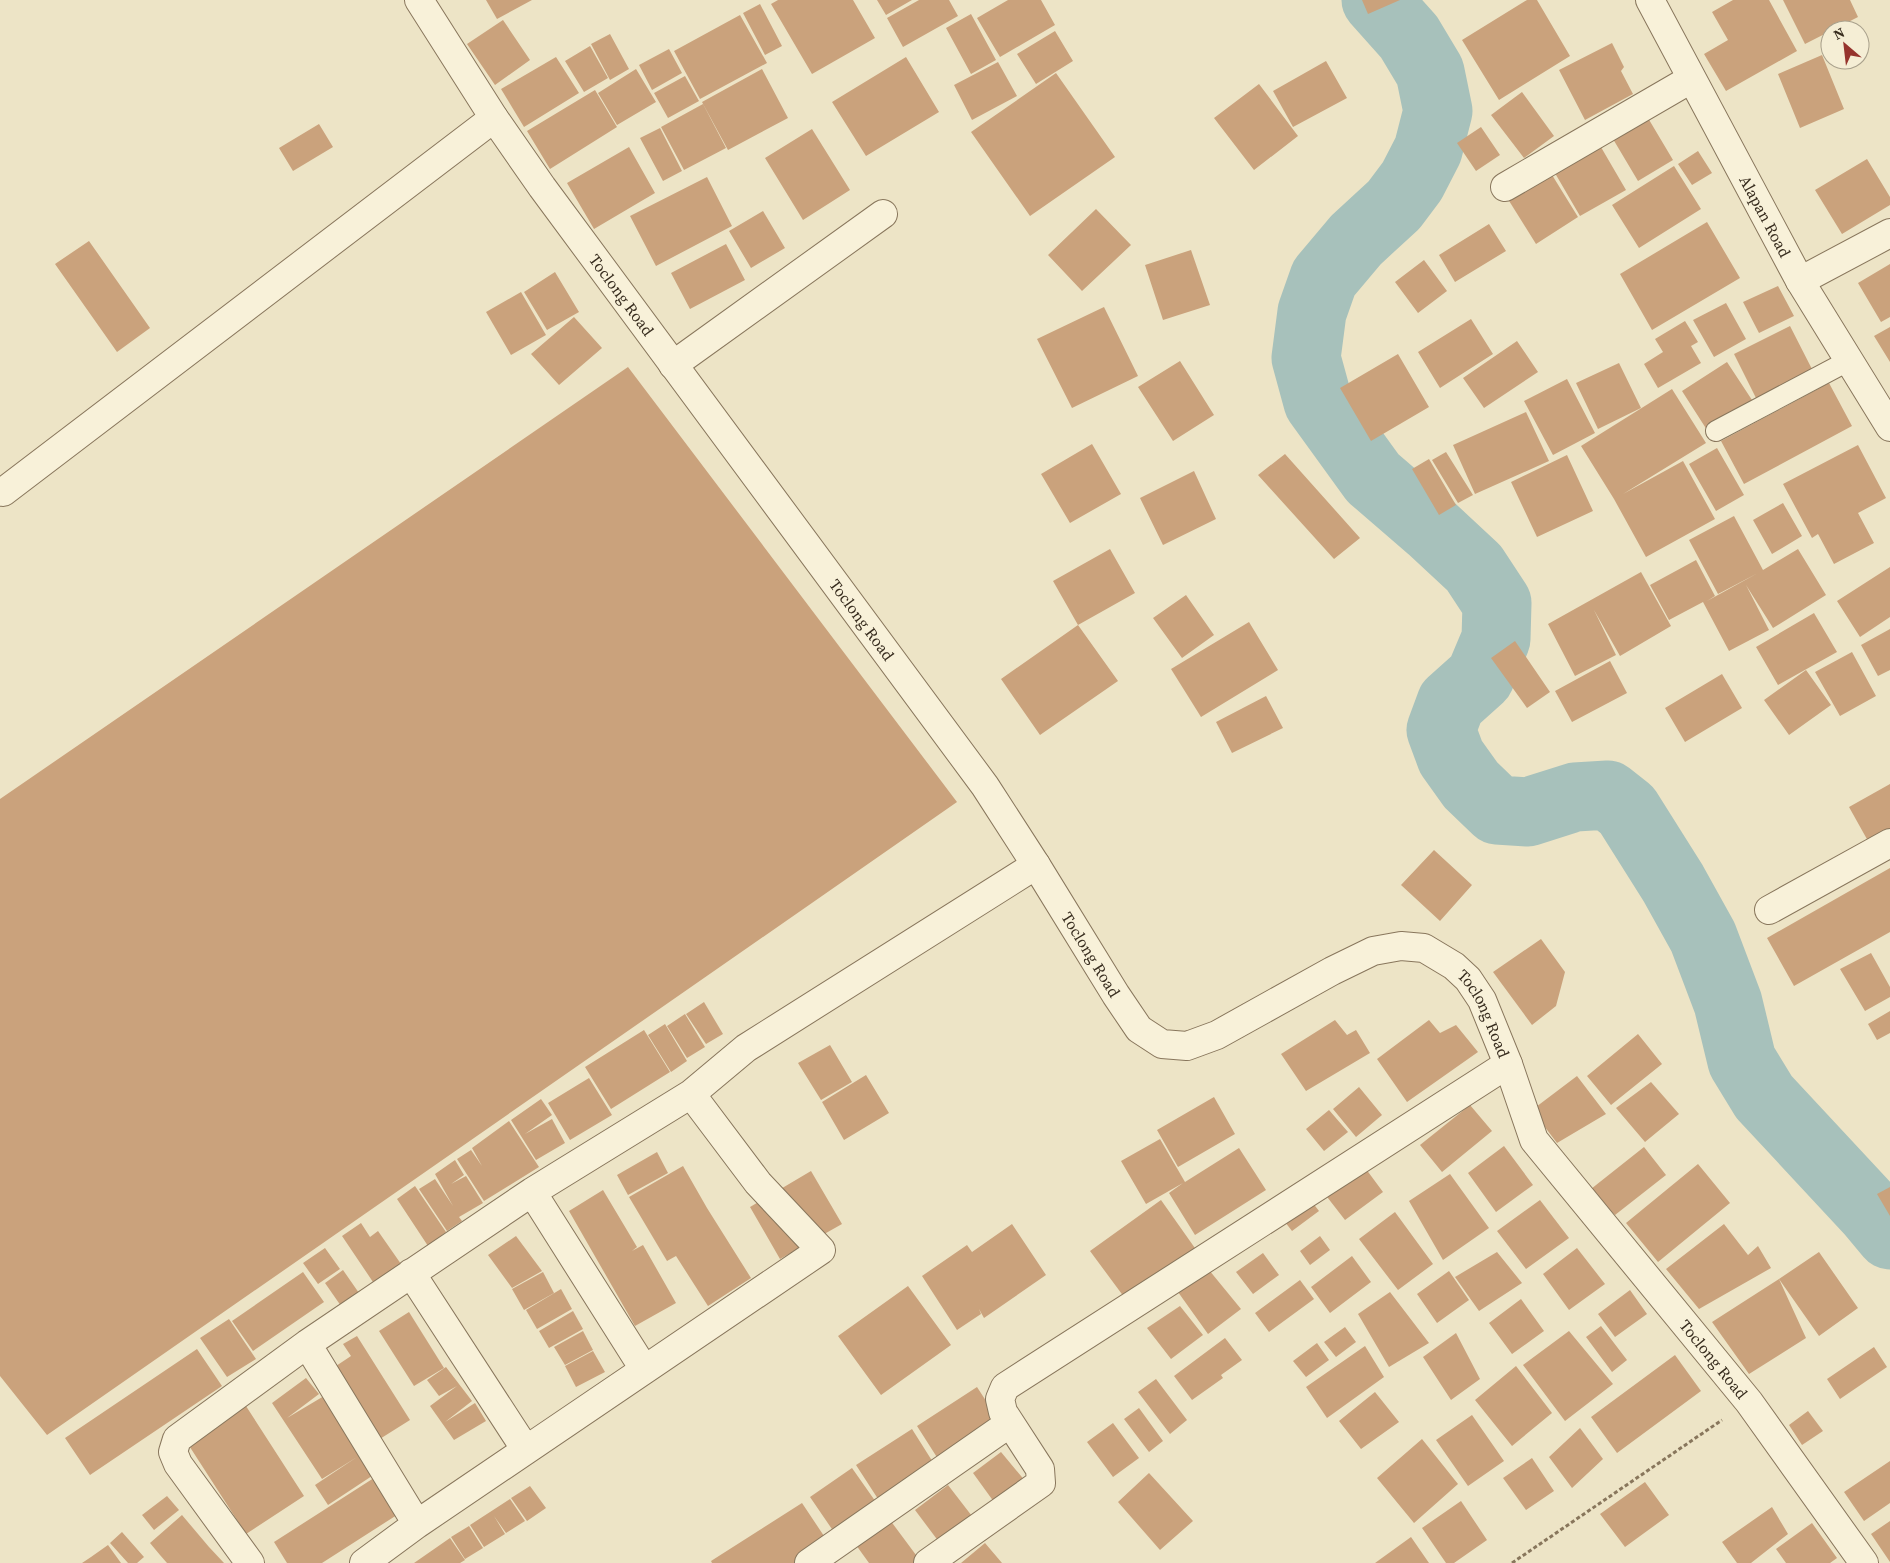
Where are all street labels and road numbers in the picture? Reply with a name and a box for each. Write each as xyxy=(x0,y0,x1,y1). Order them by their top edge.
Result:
street label: Alapan Road xyxy=(1734,171,1796,261)
street label: Toclong Road xyxy=(584,249,659,340)
street label: Toclong Road xyxy=(824,574,900,665)
street label: Toclong Road xyxy=(1056,908,1126,1001)
street label: Toclong Road xyxy=(1453,964,1515,1061)
street label: Toclong Road xyxy=(1675,1315,1753,1403)

